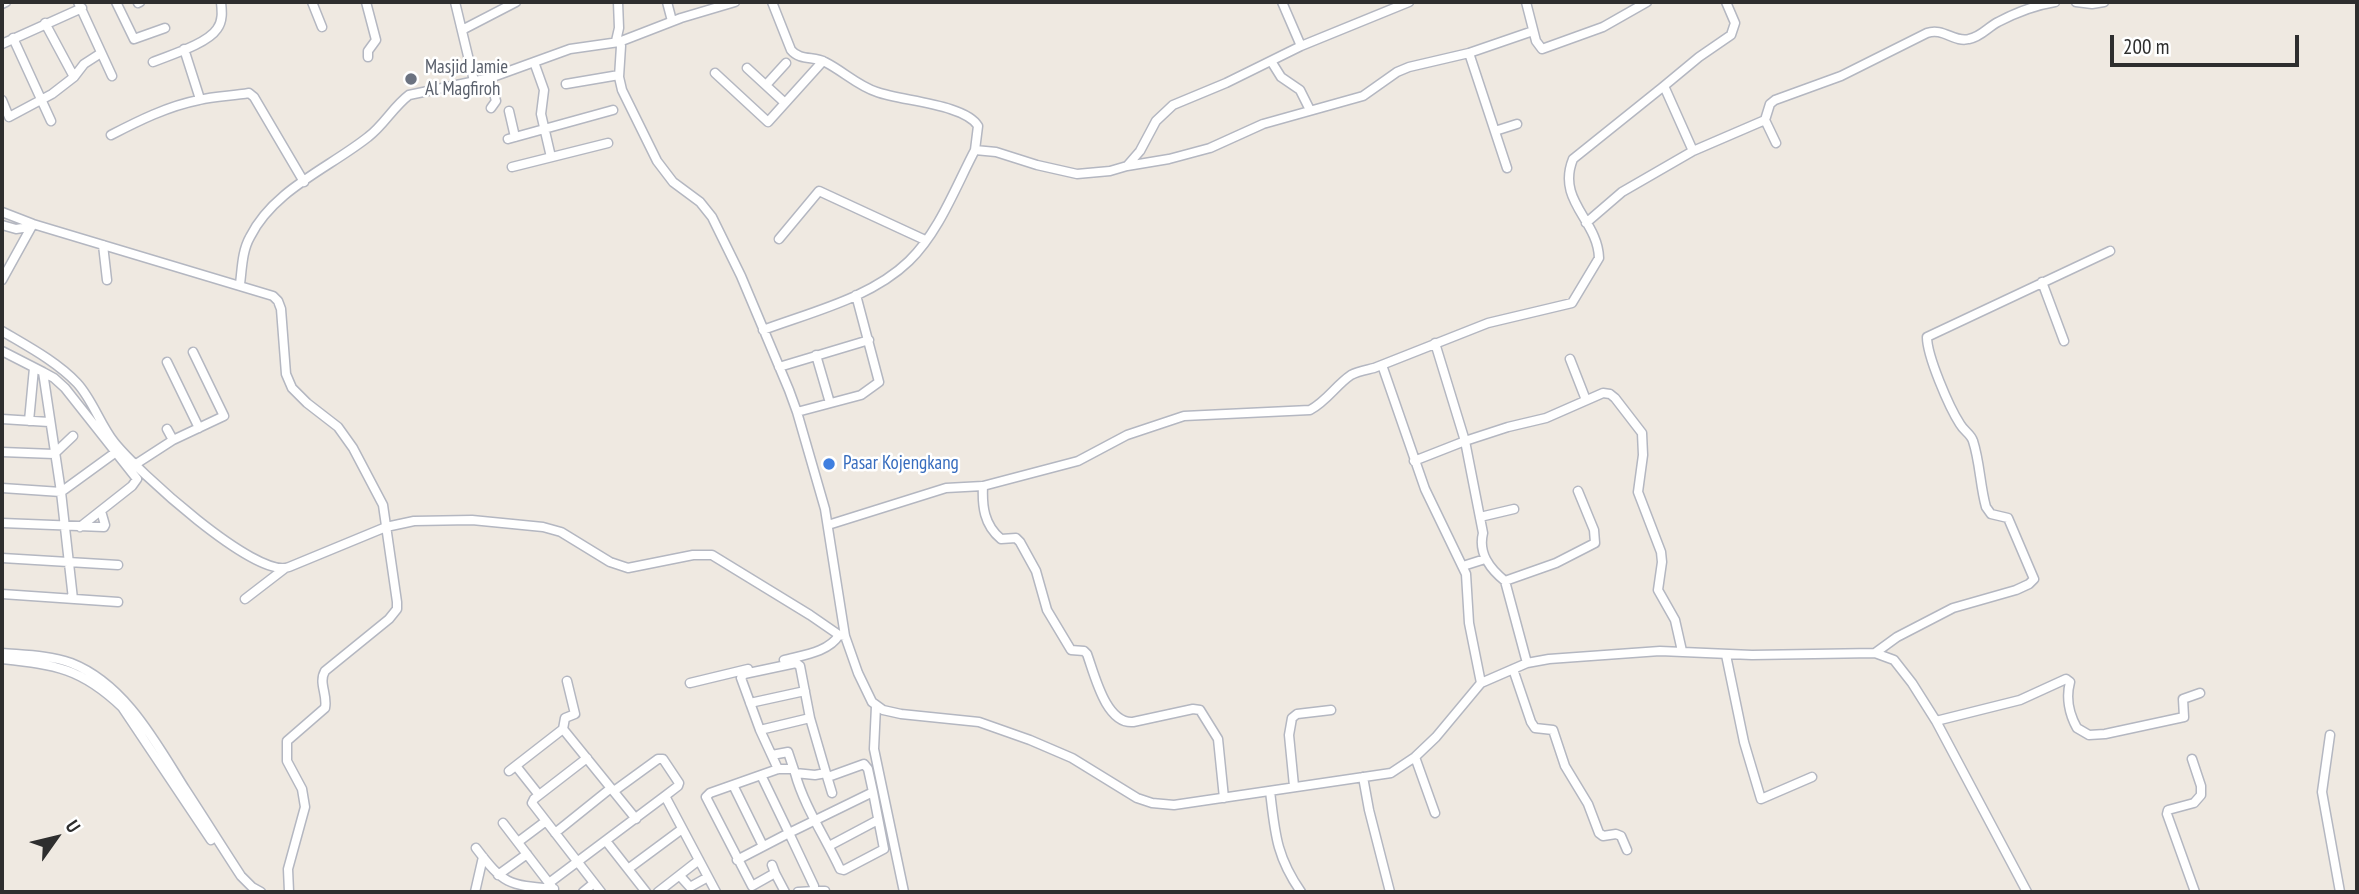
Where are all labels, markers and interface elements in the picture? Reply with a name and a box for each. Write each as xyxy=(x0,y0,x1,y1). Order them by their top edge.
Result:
scale bar xyxy=(2114,21,2303,65)
text: 200 m xyxy=(2123,33,2169,60)
place label: Masjid Jamie Al Magfiroh xyxy=(425,57,508,101)
marker: Masjid Jamie Al Magfiroh xyxy=(403,71,419,87)
place label: Pasar Kojengkang xyxy=(843,453,959,475)
marker: Pasar Kojengkang xyxy=(821,456,837,472)
north arrow xyxy=(21,803,91,873)
text: U xyxy=(61,815,86,837)

